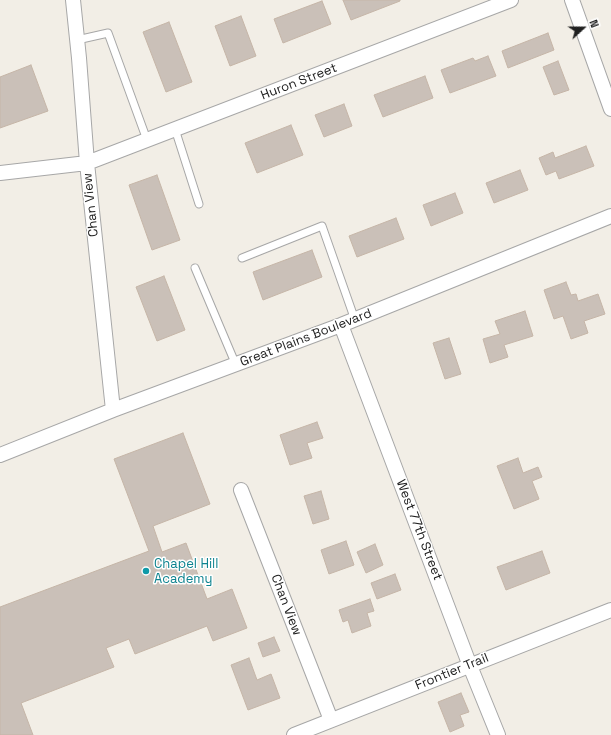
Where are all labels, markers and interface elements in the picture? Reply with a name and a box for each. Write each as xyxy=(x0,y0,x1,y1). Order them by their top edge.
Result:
north arrow xyxy=(563,8,603,48)
text: N xyxy=(586,18,602,30)
street label: Huron Street xyxy=(259,60,339,104)
street label: Chan View xyxy=(80,172,102,238)
street label: Great Plains Boulevard xyxy=(238,306,374,370)
street label: West 77th Street xyxy=(393,477,445,583)
place label: Chapel Hill Academy xyxy=(154,556,218,587)
marker: Chapel Hill Academy xyxy=(141,566,151,576)
street label: Chan View xyxy=(267,572,305,638)
street label: Frontier Trail xyxy=(413,650,491,694)

